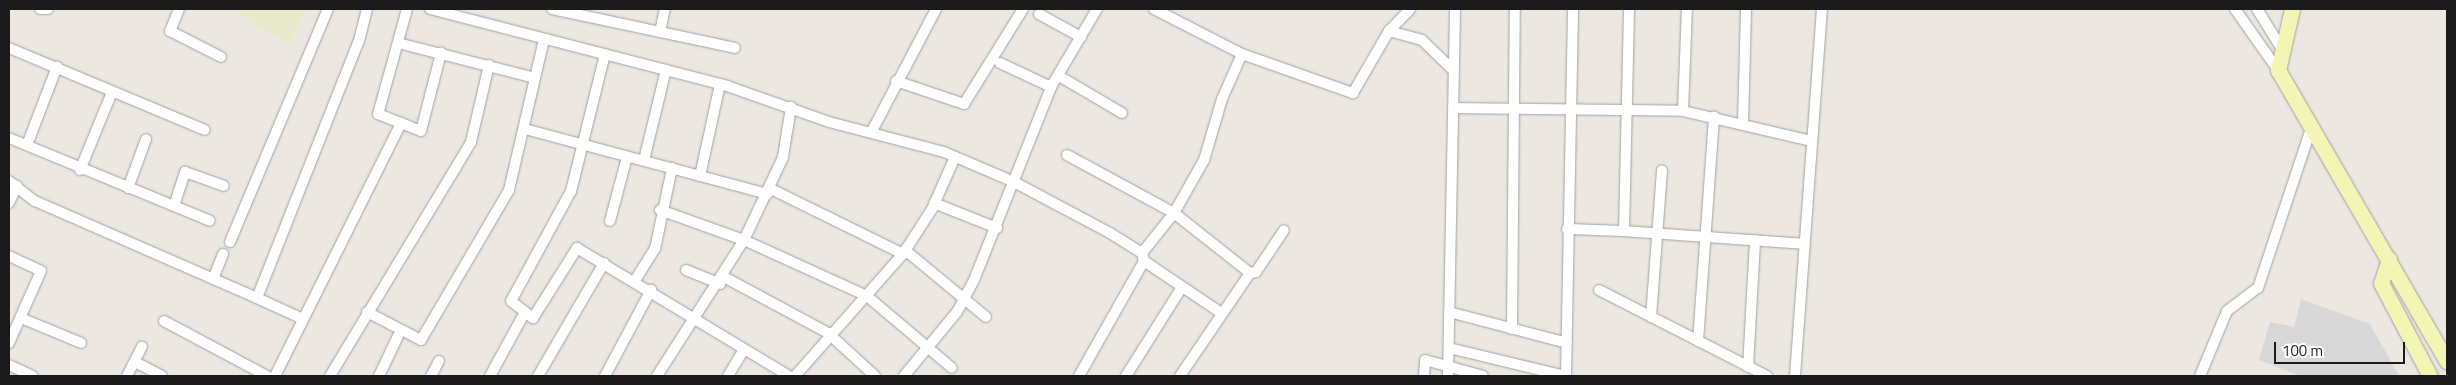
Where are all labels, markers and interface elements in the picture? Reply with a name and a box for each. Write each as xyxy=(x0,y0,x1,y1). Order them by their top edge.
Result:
scale bar xyxy=(2276,332,2407,364)
text: 100 m xyxy=(2282,339,2323,362)

